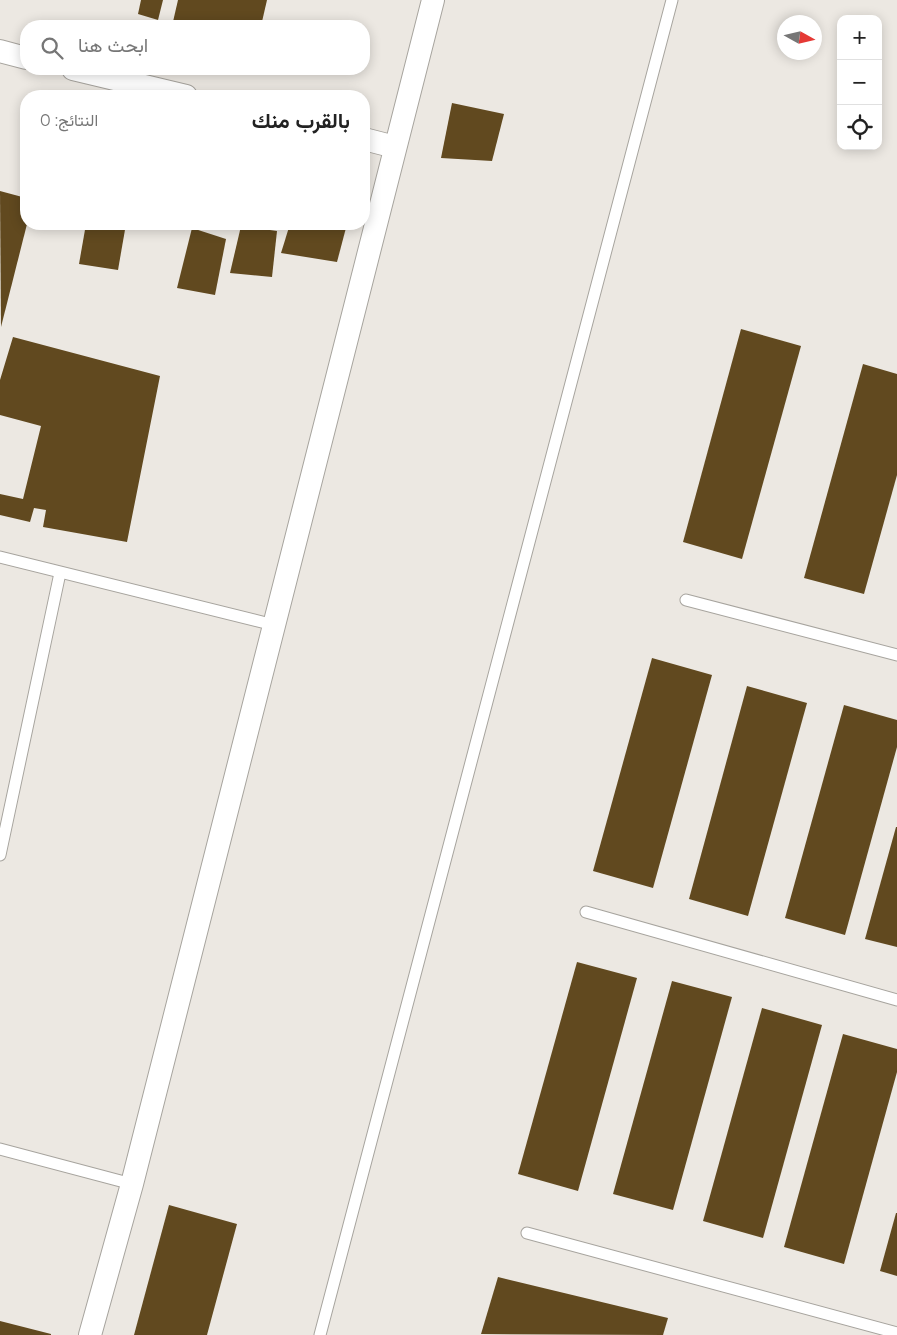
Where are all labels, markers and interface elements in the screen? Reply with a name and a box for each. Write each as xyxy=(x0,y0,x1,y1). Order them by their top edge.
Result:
north arrow xyxy=(777,15,822,60)
map controls xyxy=(837,15,882,150)
button: + xyxy=(837,15,882,60)
search box xyxy=(20,20,370,75)
icon: search xyxy=(38,34,66,62)
text: ابحث هنا xyxy=(78,34,148,57)
button: − xyxy=(837,60,882,105)
button: locate xyxy=(837,105,882,150)
text: بالقرب منك xyxy=(252,108,350,133)
text: النتائج: 0 xyxy=(40,111,98,130)

